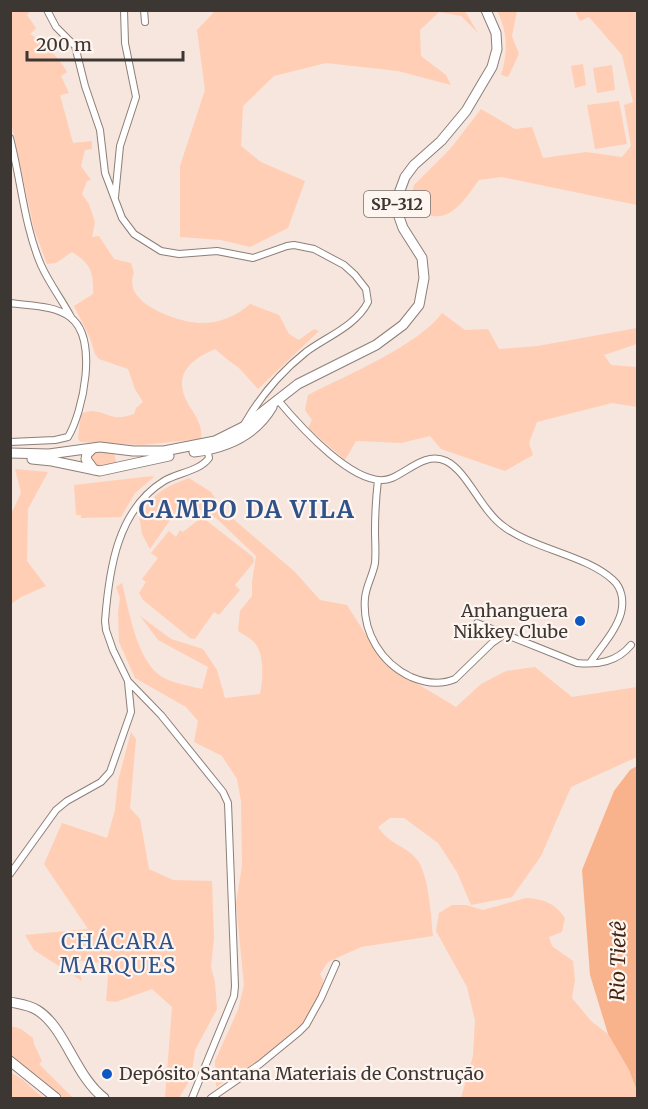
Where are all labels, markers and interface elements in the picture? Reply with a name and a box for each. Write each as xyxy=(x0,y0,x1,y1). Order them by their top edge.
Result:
scale bar xyxy=(27,24,183,62)
text: 200 m xyxy=(36,33,92,56)
road number: SP-312 xyxy=(364,191,430,217)
district label: CAMPO DA VILA xyxy=(139,494,355,525)
place label: Anhanguera Nikkey Clube xyxy=(453,599,568,643)
marker: Anhanguera Nikkey Clube xyxy=(573,614,587,628)
water label: Rio Tietê xyxy=(604,921,631,1001)
district label: CHÁCARA MARQUES xyxy=(59,927,177,979)
place label: Depósito Santana Materiais de Construção xyxy=(119,1062,484,1085)
marker: Depósito Santana Materiais de Construção xyxy=(100,1067,114,1081)

